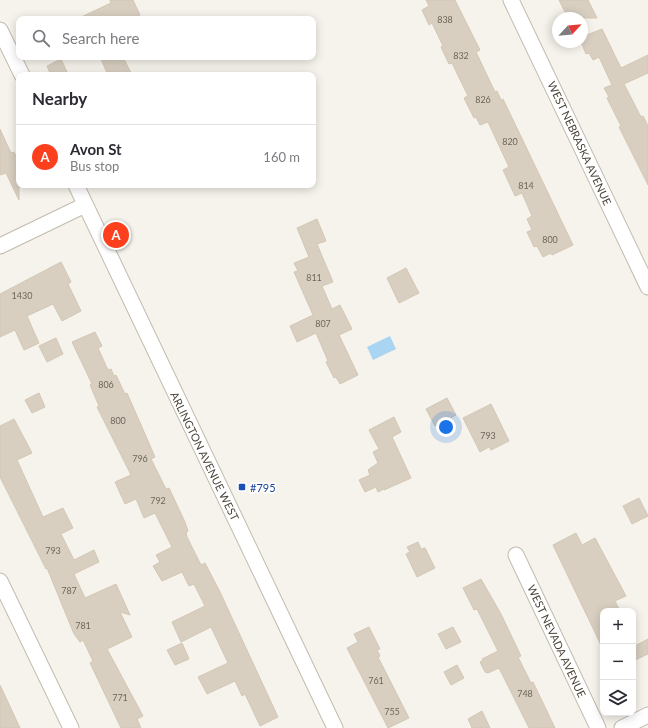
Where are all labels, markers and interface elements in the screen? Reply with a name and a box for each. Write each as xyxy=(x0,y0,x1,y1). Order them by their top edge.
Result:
north arrow xyxy=(552,12,588,48)
house number: 838 xyxy=(437,14,453,25)
search box xyxy=(16,16,316,60)
icon: search xyxy=(30,27,52,49)
text: Search here xyxy=(62,29,139,47)
house number: 832 xyxy=(453,50,469,61)
street label: WEST NEBRASKA AVENUE xyxy=(546,79,614,207)
text: Nearby xyxy=(32,88,87,109)
house number: 826 xyxy=(475,94,491,105)
house number: 820 xyxy=(502,136,518,147)
text: Avon St xyxy=(70,140,122,158)
text: A xyxy=(40,149,50,165)
text: 160 m xyxy=(263,149,300,165)
text: Bus stop xyxy=(70,158,119,174)
house number: 814 xyxy=(518,180,534,191)
pin: A xyxy=(103,220,129,250)
house number: 800 xyxy=(542,234,558,245)
house number: 811 xyxy=(306,272,322,283)
house number: 1430 xyxy=(12,290,32,301)
house number: 807 xyxy=(315,318,331,329)
house number: 806 xyxy=(98,379,114,390)
street label: ARLINGTON AVENUE WEST xyxy=(168,389,242,523)
house number: 800 xyxy=(110,415,126,426)
your location xyxy=(436,417,456,437)
house number: 793 xyxy=(480,430,496,441)
house number: 796 xyxy=(132,453,148,464)
place label: #795 xyxy=(250,481,276,494)
marker: #795 xyxy=(237,482,247,492)
house number: 792 xyxy=(150,495,166,506)
house number: 793 xyxy=(45,545,61,556)
street label: WEST NEVADA AVENUE xyxy=(525,583,589,699)
house number: 787 xyxy=(61,585,77,596)
map controls xyxy=(600,608,636,716)
button: + xyxy=(600,608,636,644)
house number: 781 xyxy=(75,620,91,631)
button: − xyxy=(600,644,636,680)
house number: 761 xyxy=(368,675,384,686)
button: layers xyxy=(600,680,636,716)
house number: 748 xyxy=(517,688,533,699)
house number: 771 xyxy=(112,692,128,703)
house number: 755 xyxy=(384,706,400,717)

